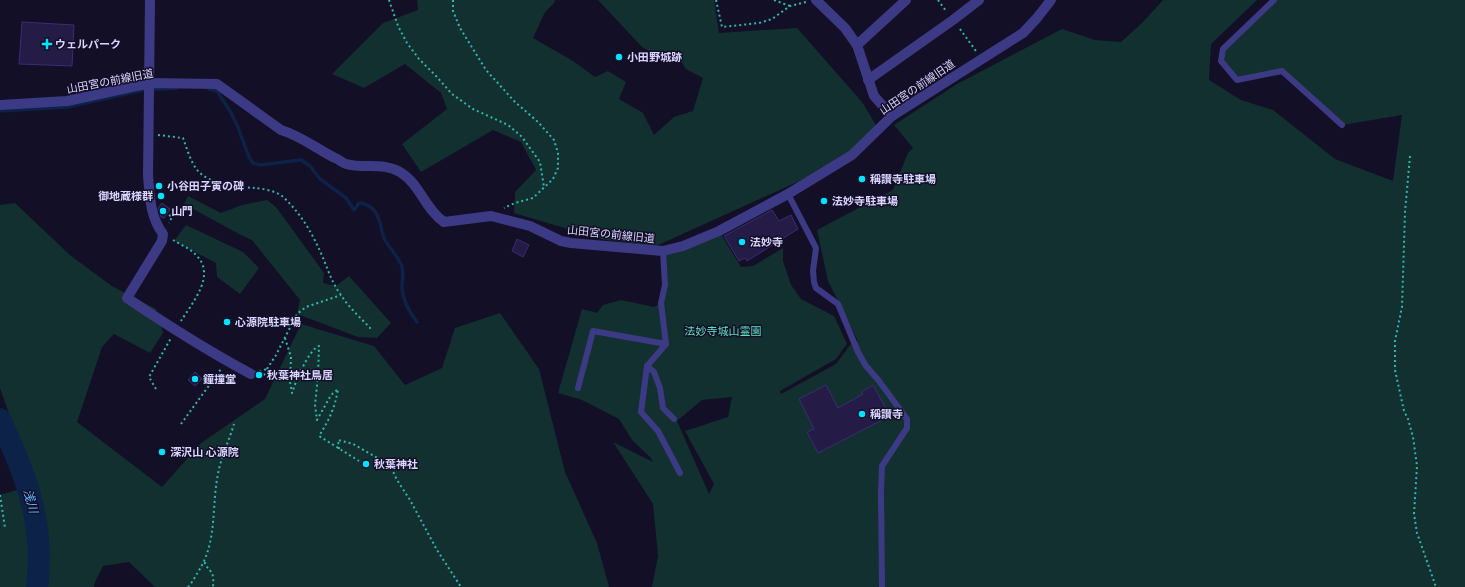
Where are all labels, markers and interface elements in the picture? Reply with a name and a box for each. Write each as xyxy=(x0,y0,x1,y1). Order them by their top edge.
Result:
place label: ウェルパーク xyxy=(55,37,121,51)
marker: ウェルパーク xyxy=(42,39,52,49)
place label: 小田野城跡 xyxy=(627,50,682,64)
marker: 小田野城跡 xyxy=(614,52,624,62)
street label: 山田宮の前線旧道 xyxy=(877,57,957,117)
street label: 山田宮の前線旧道 xyxy=(65,66,155,96)
place label: 稱讃寺駐車場 xyxy=(870,172,936,186)
marker: 稱讃寺駐車場 xyxy=(857,174,867,184)
place label: 小谷田子寅の碑 xyxy=(167,179,244,193)
marker: 小谷田子寅の碑 xyxy=(154,181,164,191)
place label: 御地蔵様群 xyxy=(98,189,153,203)
marker: 御地蔵様群 xyxy=(156,191,166,201)
place label: 法妙寺駐車場 xyxy=(832,194,898,208)
marker: 法妙寺駐車場 xyxy=(819,196,829,206)
place label: 山門 xyxy=(171,204,193,218)
marker: 山門 xyxy=(158,206,168,216)
street label: 山田宮の前線旧道 xyxy=(567,222,655,246)
place label: 法妙寺 xyxy=(750,235,783,249)
marker: 法妙寺 xyxy=(737,237,747,247)
place label: 心源院駐車場 xyxy=(234,315,301,329)
marker: 心源院駐車場 xyxy=(222,317,232,327)
park label: 法妙寺城山霊園 xyxy=(685,324,762,338)
place label: 秋葉神社鳥居 xyxy=(267,368,333,382)
marker: 秋葉神社鳥居 xyxy=(254,370,264,380)
place label: 鐘撞堂 xyxy=(203,372,236,386)
marker: 鐘撞堂 xyxy=(190,374,200,384)
place label: 稱讃寺 xyxy=(870,407,903,421)
marker: 稱讃寺 xyxy=(857,409,867,419)
place label: 深沢山 心源院 xyxy=(170,445,239,459)
marker: 深沢山 心源院 xyxy=(157,447,167,457)
place label: 秋葉神社 xyxy=(374,457,418,471)
marker: 秋葉神社 xyxy=(361,459,371,469)
water label: 浅川 xyxy=(21,487,42,516)

